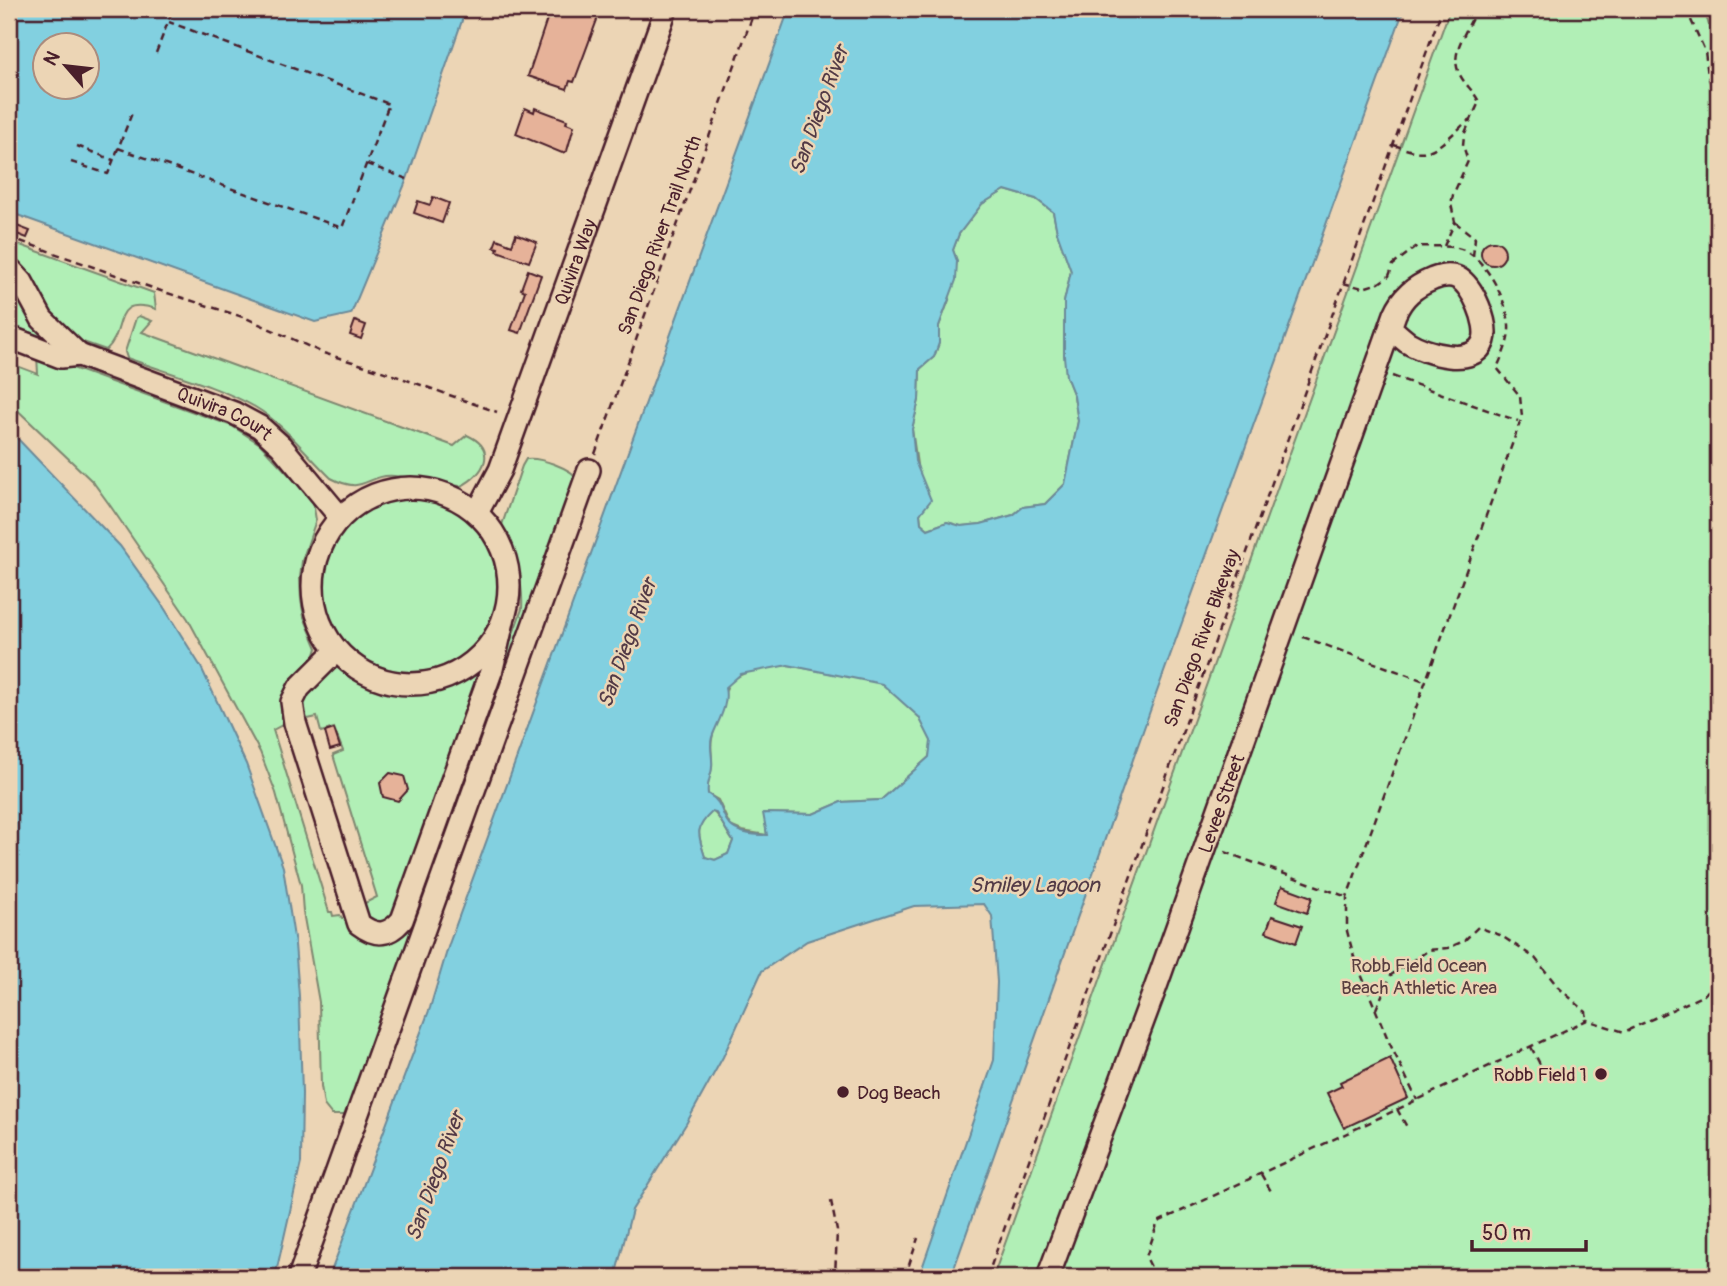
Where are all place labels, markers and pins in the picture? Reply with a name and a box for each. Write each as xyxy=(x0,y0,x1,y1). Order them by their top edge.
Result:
place label: Robb Field 1 xyxy=(1493,1063,1587,1087)
marker: Robb Field 1 xyxy=(1593,1066,1609,1082)
place label: Dog Beach xyxy=(857,1081,940,1105)
marker: Dog Beach xyxy=(835,1084,851,1100)

